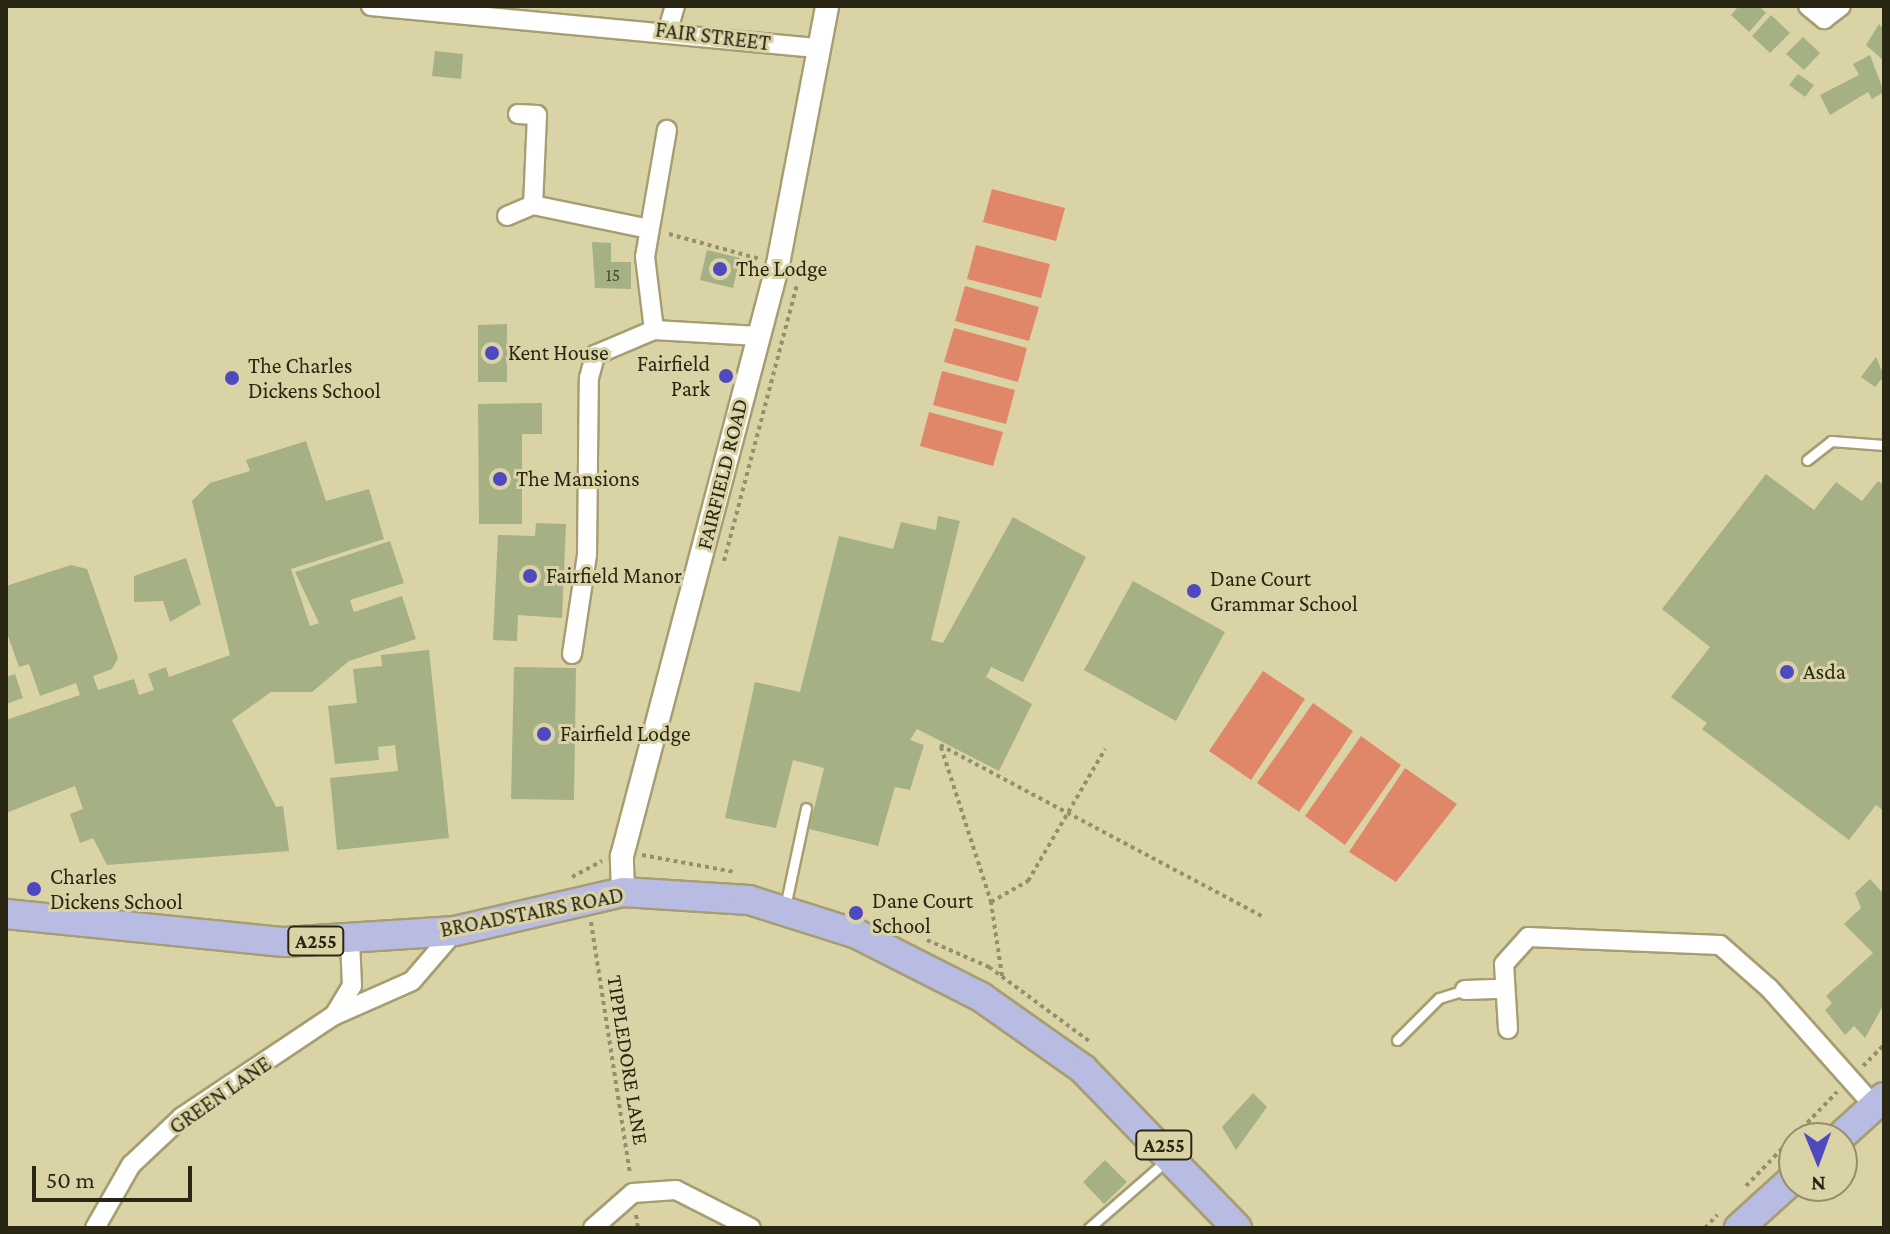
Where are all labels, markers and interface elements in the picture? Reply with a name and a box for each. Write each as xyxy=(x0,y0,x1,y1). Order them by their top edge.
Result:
street label: FAIR STREET xyxy=(654,16,772,56)
place label: The Lodge xyxy=(736,256,827,282)
marker: The Lodge xyxy=(711,260,729,278)
house number: 15 xyxy=(606,264,620,286)
place label: Kent House xyxy=(508,340,609,366)
marker: Kent House xyxy=(483,344,501,362)
place label: Fairfield Park xyxy=(637,350,710,402)
place label: The Charles Dickens School xyxy=(248,352,381,404)
marker: Fairfield Park xyxy=(717,367,735,385)
marker: The Charles Dickens School xyxy=(223,369,241,387)
street label: FAIRFIELD ROAD xyxy=(690,396,754,552)
place label: The Mansions xyxy=(516,466,640,492)
marker: The Mansions xyxy=(491,470,509,488)
place label: Fairfield Manor xyxy=(546,563,682,589)
place label: Dane Court Grammar School xyxy=(1210,565,1358,616)
marker: Fairfield Manor xyxy=(521,567,539,585)
marker: Dane Court Grammar School xyxy=(1185,582,1203,600)
place label: Asda xyxy=(1803,659,1846,685)
marker: Asda xyxy=(1778,663,1796,681)
place label: Fairfield Lodge xyxy=(560,721,691,747)
marker: Fairfield Lodge xyxy=(535,725,553,743)
place label: Charles Dickens School xyxy=(50,863,183,914)
marker: Charles Dickens School xyxy=(25,880,43,898)
street label: BROADSTAIRS ROAD xyxy=(438,881,626,943)
place label: Dane Court School xyxy=(872,887,973,938)
marker: Dane Court School xyxy=(847,904,865,922)
road number: A255 xyxy=(286,925,346,957)
street label: TIPPLEDORE LANE xyxy=(602,973,654,1147)
street label: GREEN LANE xyxy=(164,1050,276,1140)
north arrow xyxy=(1778,1122,1858,1202)
road number: A255 xyxy=(1134,1129,1194,1161)
scale bar xyxy=(36,1150,196,1200)
text: 50 m xyxy=(46,1166,95,1193)
text: N xyxy=(1811,1172,1826,1197)

